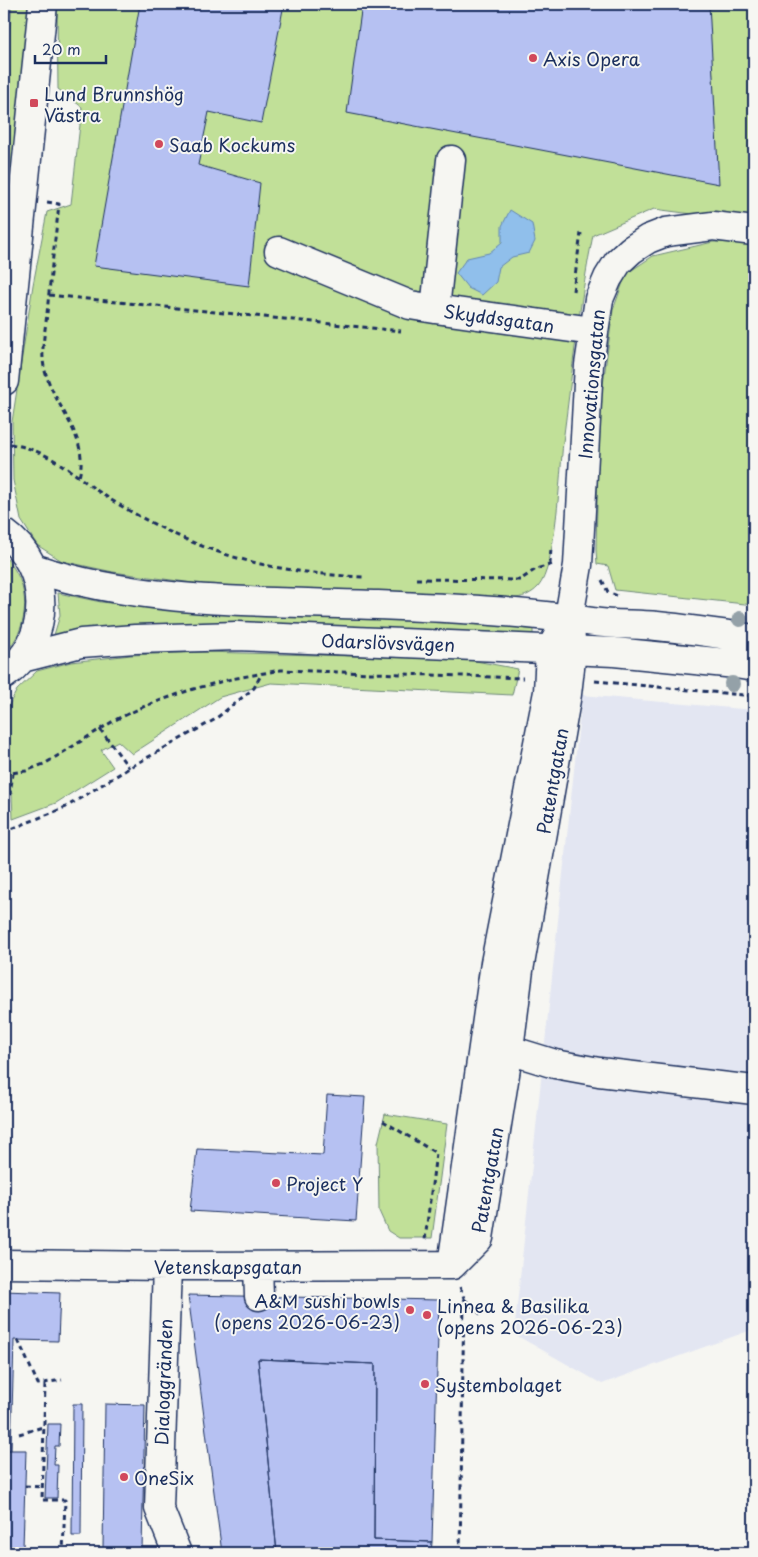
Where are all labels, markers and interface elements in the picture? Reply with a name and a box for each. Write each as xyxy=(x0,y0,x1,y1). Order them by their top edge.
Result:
scale bar xyxy=(35,32,106,64)
text: 20 m xyxy=(42,37,81,60)
place label: Axis Opera xyxy=(543,45,640,72)
marker: Axis Opera xyxy=(527,52,539,64)
place label: Lund Brunnshög Västra xyxy=(44,80,184,128)
marker: Lund Brunnshög Västra xyxy=(28,97,40,109)
place label: Saab Kockums xyxy=(169,131,295,158)
marker: Saab Kockums xyxy=(153,138,165,150)
street label: Skyddsgatan xyxy=(442,297,556,339)
street label: Innovationsgatan xyxy=(571,308,611,460)
street label: Odarslövsvägen xyxy=(321,626,455,658)
street label: Patentgatan xyxy=(529,726,575,836)
street label: Patentgatan xyxy=(464,1125,510,1235)
place label: Project Y xyxy=(286,1170,363,1197)
marker: Project Y xyxy=(270,1177,282,1189)
street label: Vetenskapsgatan xyxy=(154,1253,302,1280)
place label: A&M sushi bowls (opens 2026-06-23) xyxy=(214,1287,400,1335)
place label: Linnea & Basilika (opens 2026-06-23) xyxy=(437,1292,623,1340)
marker: A&M sushi bowls (opens 2026-06-23) xyxy=(404,1304,416,1316)
marker: Linnea & Basilika (opens 2026-06-23) xyxy=(421,1309,433,1321)
street label: Dialoggränden xyxy=(147,1318,179,1446)
place label: Systembolaget xyxy=(435,1371,562,1398)
marker: Systembolaget xyxy=(419,1378,431,1390)
place label: OneSix xyxy=(134,1464,194,1491)
marker: OneSix xyxy=(118,1471,130,1483)

